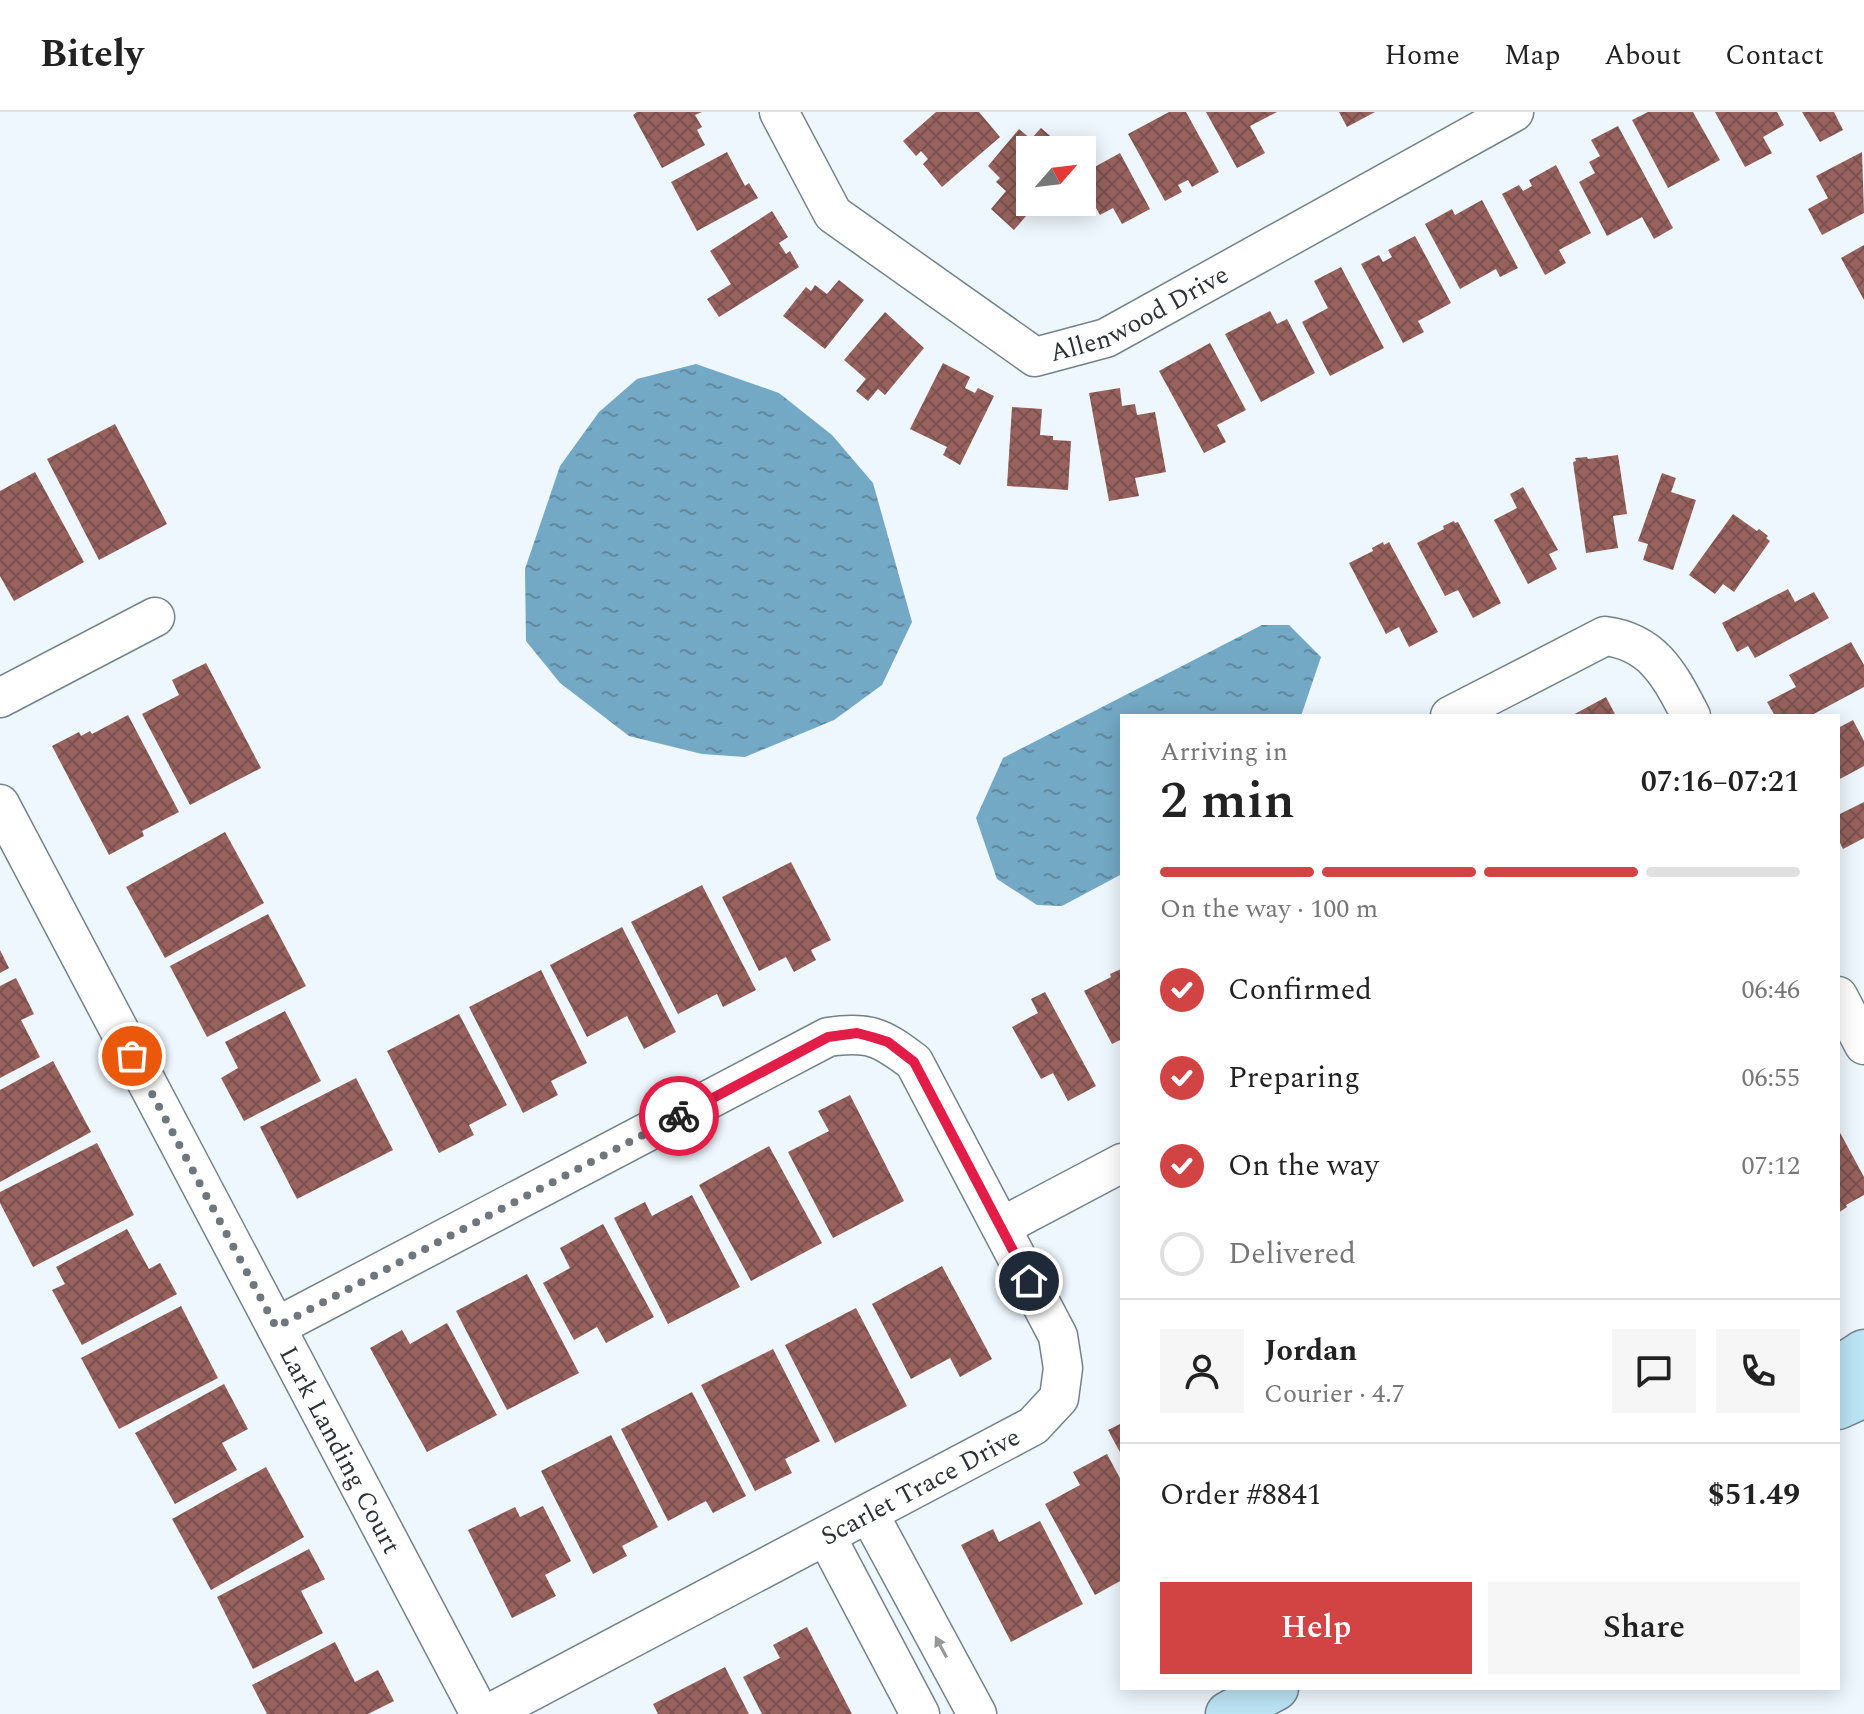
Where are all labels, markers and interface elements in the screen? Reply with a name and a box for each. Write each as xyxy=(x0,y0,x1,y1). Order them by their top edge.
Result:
text: Bitely xyxy=(40,26,143,84)
text: Home xyxy=(1384,34,1460,77)
text: Map xyxy=(1504,34,1560,77)
text: About xyxy=(1604,34,1681,77)
text: Contact xyxy=(1725,34,1824,77)
north arrow xyxy=(1016,136,1096,216)
map controls xyxy=(1016,136,1096,216)
street label: Allenwood Drive xyxy=(1045,255,1236,373)
text: Arriving in xyxy=(1160,732,1288,772)
text: 07:16–07:21 xyxy=(1641,759,1800,805)
text: 2 min xyxy=(1160,762,1295,841)
text: On the way · 100 m xyxy=(1160,889,1378,929)
text: Confirmed xyxy=(1228,967,1372,1013)
icon: check xyxy=(1160,968,1204,1012)
text: 06:46 xyxy=(1741,970,1800,1010)
pin xyxy=(98,1022,166,1090)
icon: bag xyxy=(110,1034,154,1078)
text: Preparing xyxy=(1228,1055,1360,1101)
icon: check xyxy=(1160,1056,1204,1100)
text: 06:55 xyxy=(1741,1058,1800,1098)
courier xyxy=(639,1076,719,1156)
icon: bike xyxy=(657,1094,701,1138)
text: On the way xyxy=(1228,1143,1379,1189)
icon: check xyxy=(1160,1144,1204,1188)
text: 07:12 xyxy=(1741,1146,1800,1186)
text: Delivered xyxy=(1228,1231,1356,1277)
pin xyxy=(995,1247,1063,1315)
icon: home xyxy=(1007,1259,1051,1303)
text: Jordan xyxy=(1264,1328,1357,1374)
button: person xyxy=(1160,1329,1244,1413)
button: chat xyxy=(1612,1329,1696,1413)
button: phone xyxy=(1716,1329,1800,1413)
street label: Lark Landing Court xyxy=(268,1339,411,1561)
text: Courier · 4.7 xyxy=(1264,1374,1405,1414)
street label: Scarlet Trace Drive xyxy=(814,1417,1027,1556)
text: Order #8841 xyxy=(1160,1472,1322,1518)
text: $51.49 xyxy=(1708,1472,1800,1518)
button: Help xyxy=(1160,1582,1472,1674)
button: Share xyxy=(1488,1582,1800,1674)
one-way arrow xyxy=(934,1636,948,1658)

